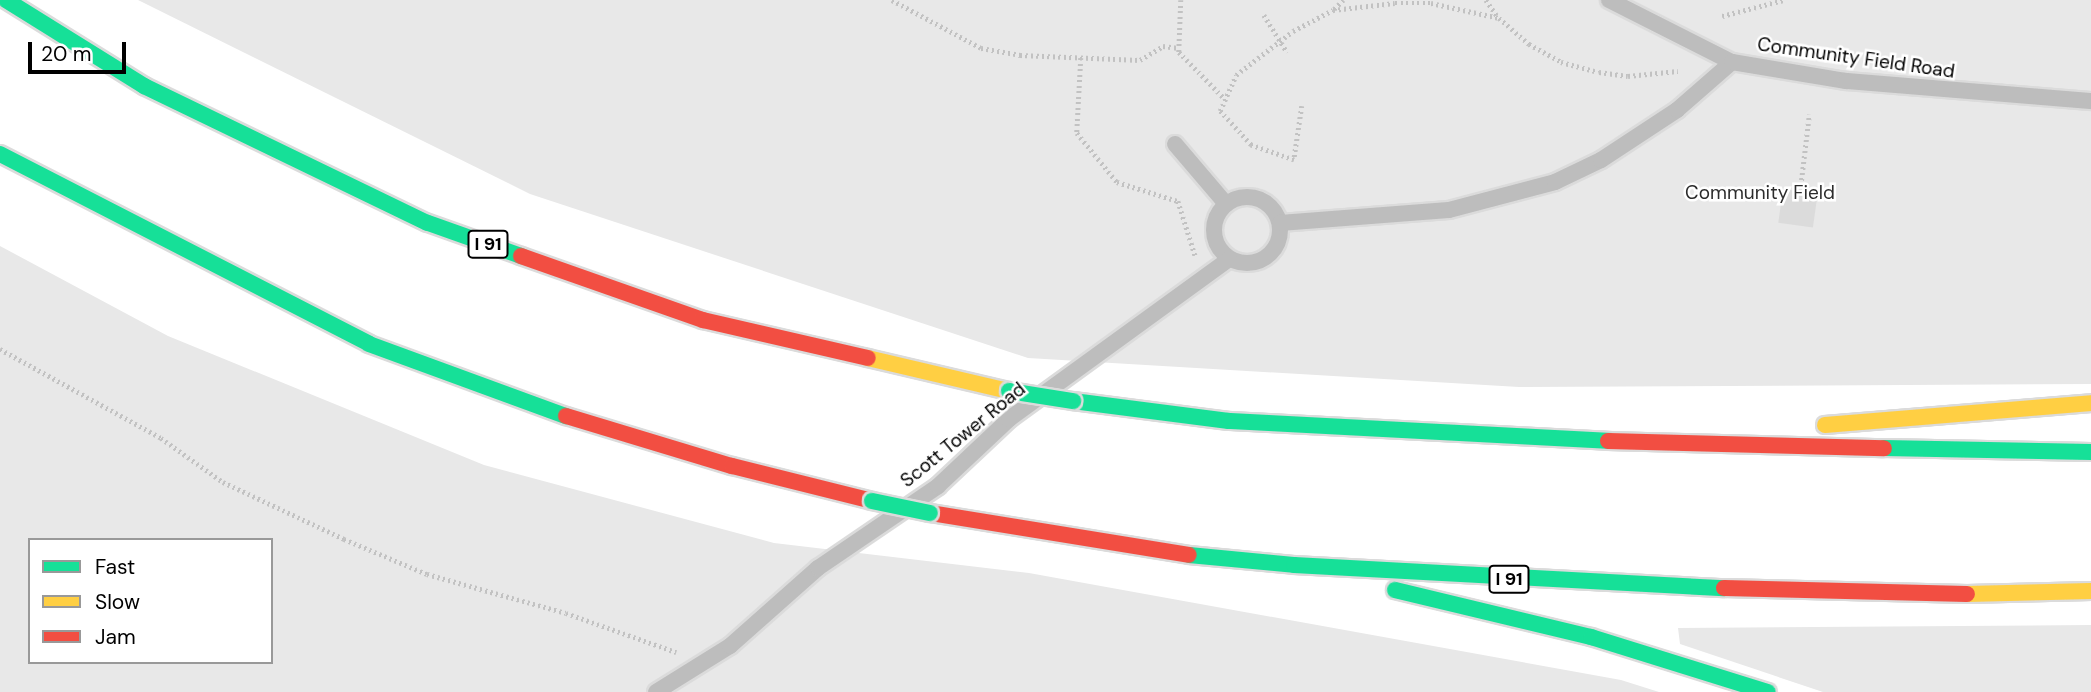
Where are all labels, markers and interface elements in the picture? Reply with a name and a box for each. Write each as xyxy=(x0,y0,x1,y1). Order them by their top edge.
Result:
scale bar xyxy=(32,28,130,72)
street label: Community Field Road xyxy=(1756,33,1956,83)
text: 20 m xyxy=(41,40,92,68)
park label: Community Field xyxy=(1685,182,1835,204)
road number: I 91 xyxy=(467,230,509,258)
street label: Scott Tower Road xyxy=(896,378,1030,492)
legend xyxy=(28,538,273,664)
text: Fast xyxy=(95,553,135,581)
road number: I 91 xyxy=(1488,564,1530,594)
text: Slow xyxy=(95,588,140,616)
text: Jam xyxy=(95,623,136,651)

